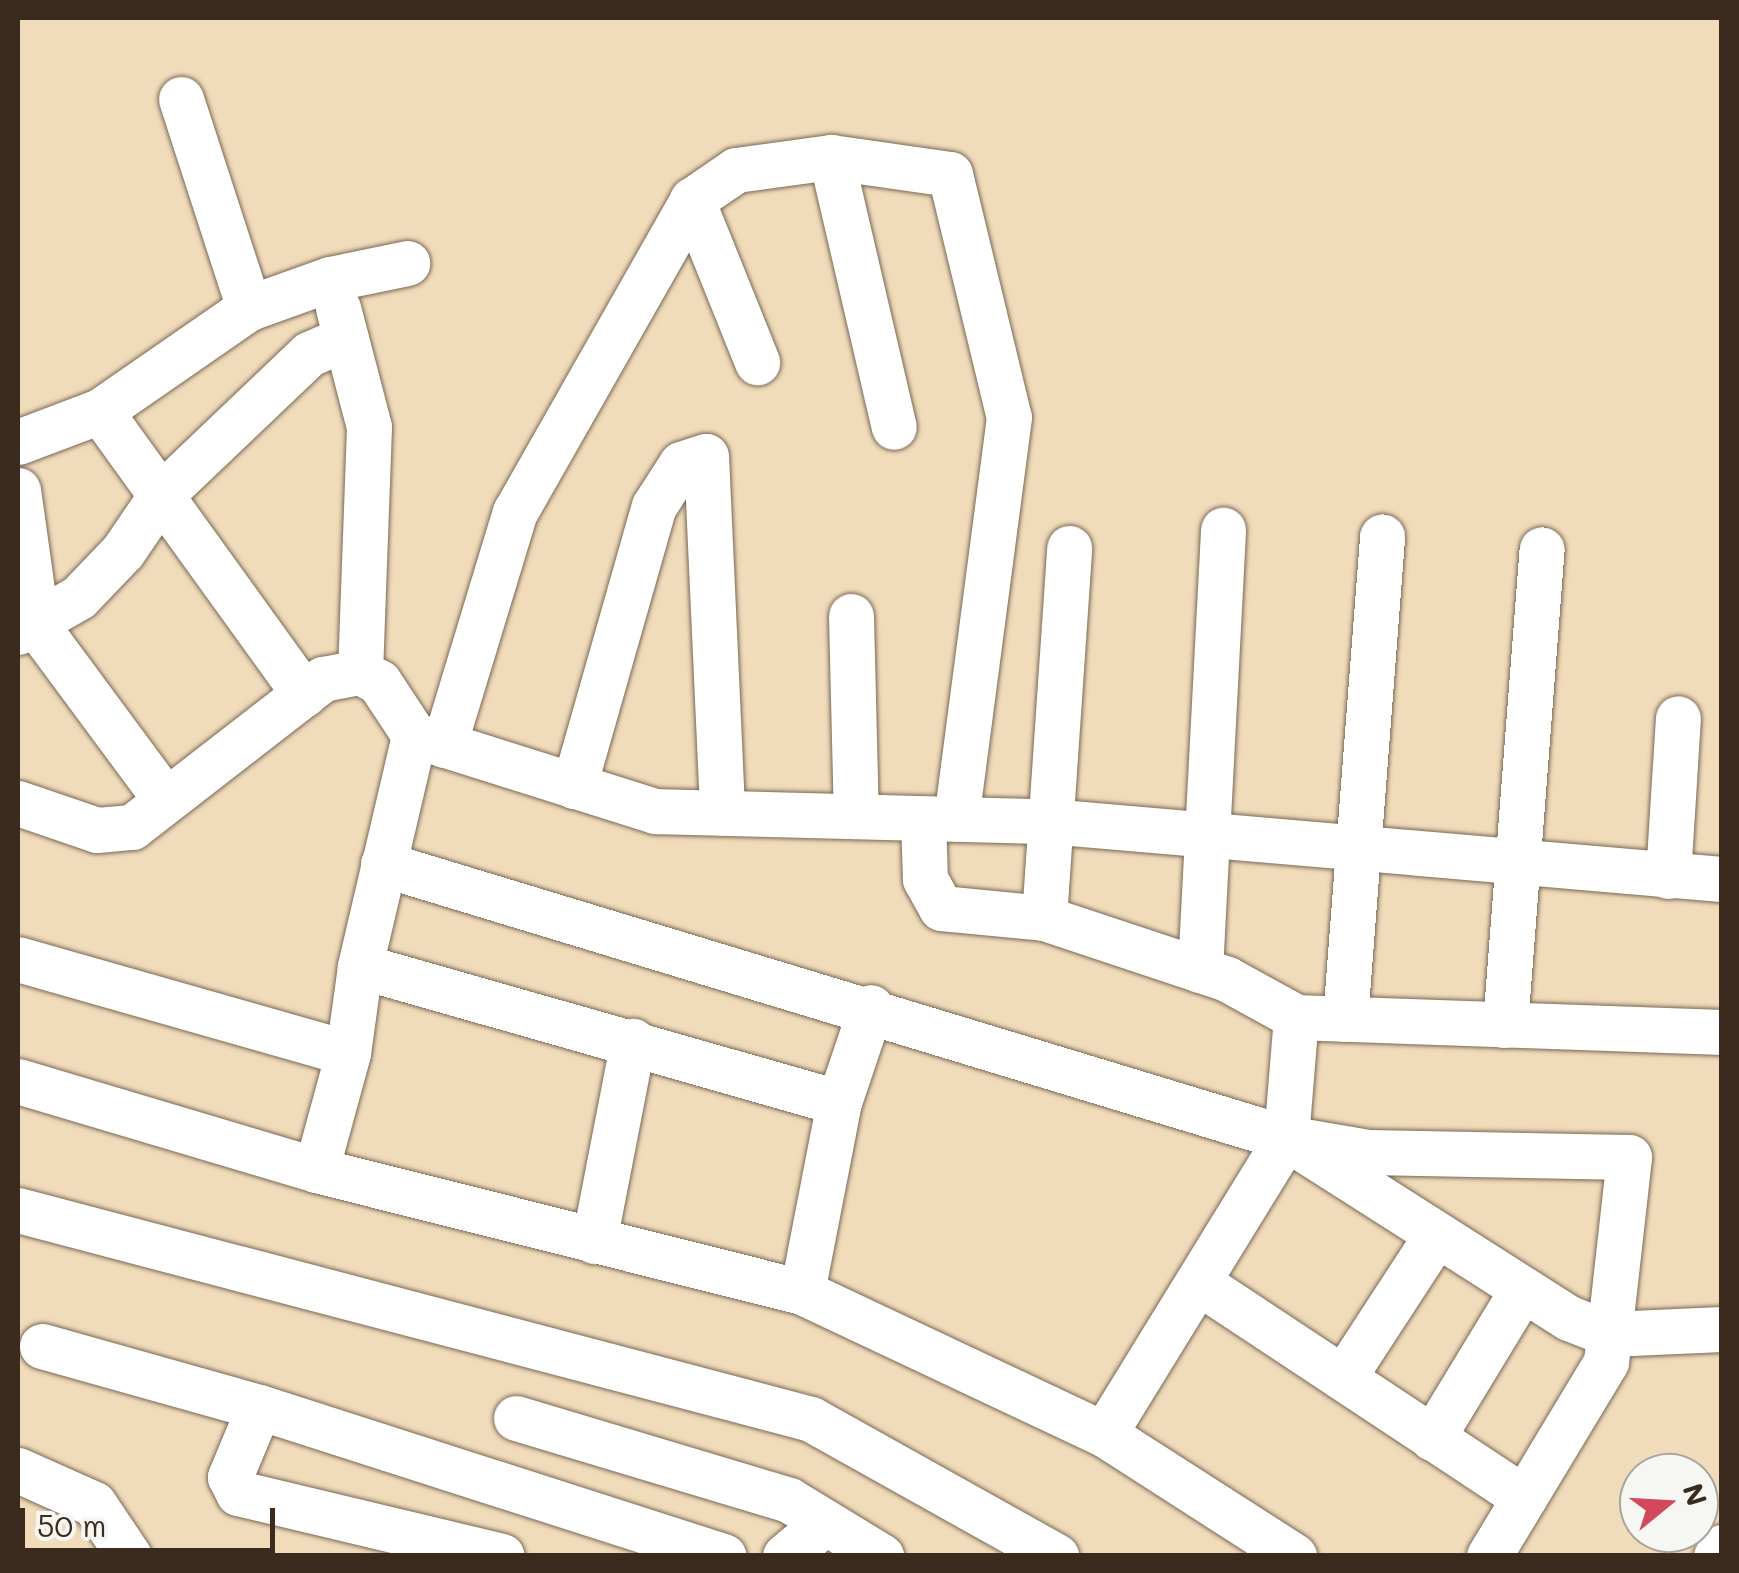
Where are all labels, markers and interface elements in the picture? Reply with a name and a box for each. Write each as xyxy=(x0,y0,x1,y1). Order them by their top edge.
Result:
north arrow xyxy=(1619,1453,1719,1553)
text: N xyxy=(1675,1479,1716,1510)
scale bar xyxy=(25,1488,280,1550)
text: 50 m xyxy=(37,1505,107,1545)

